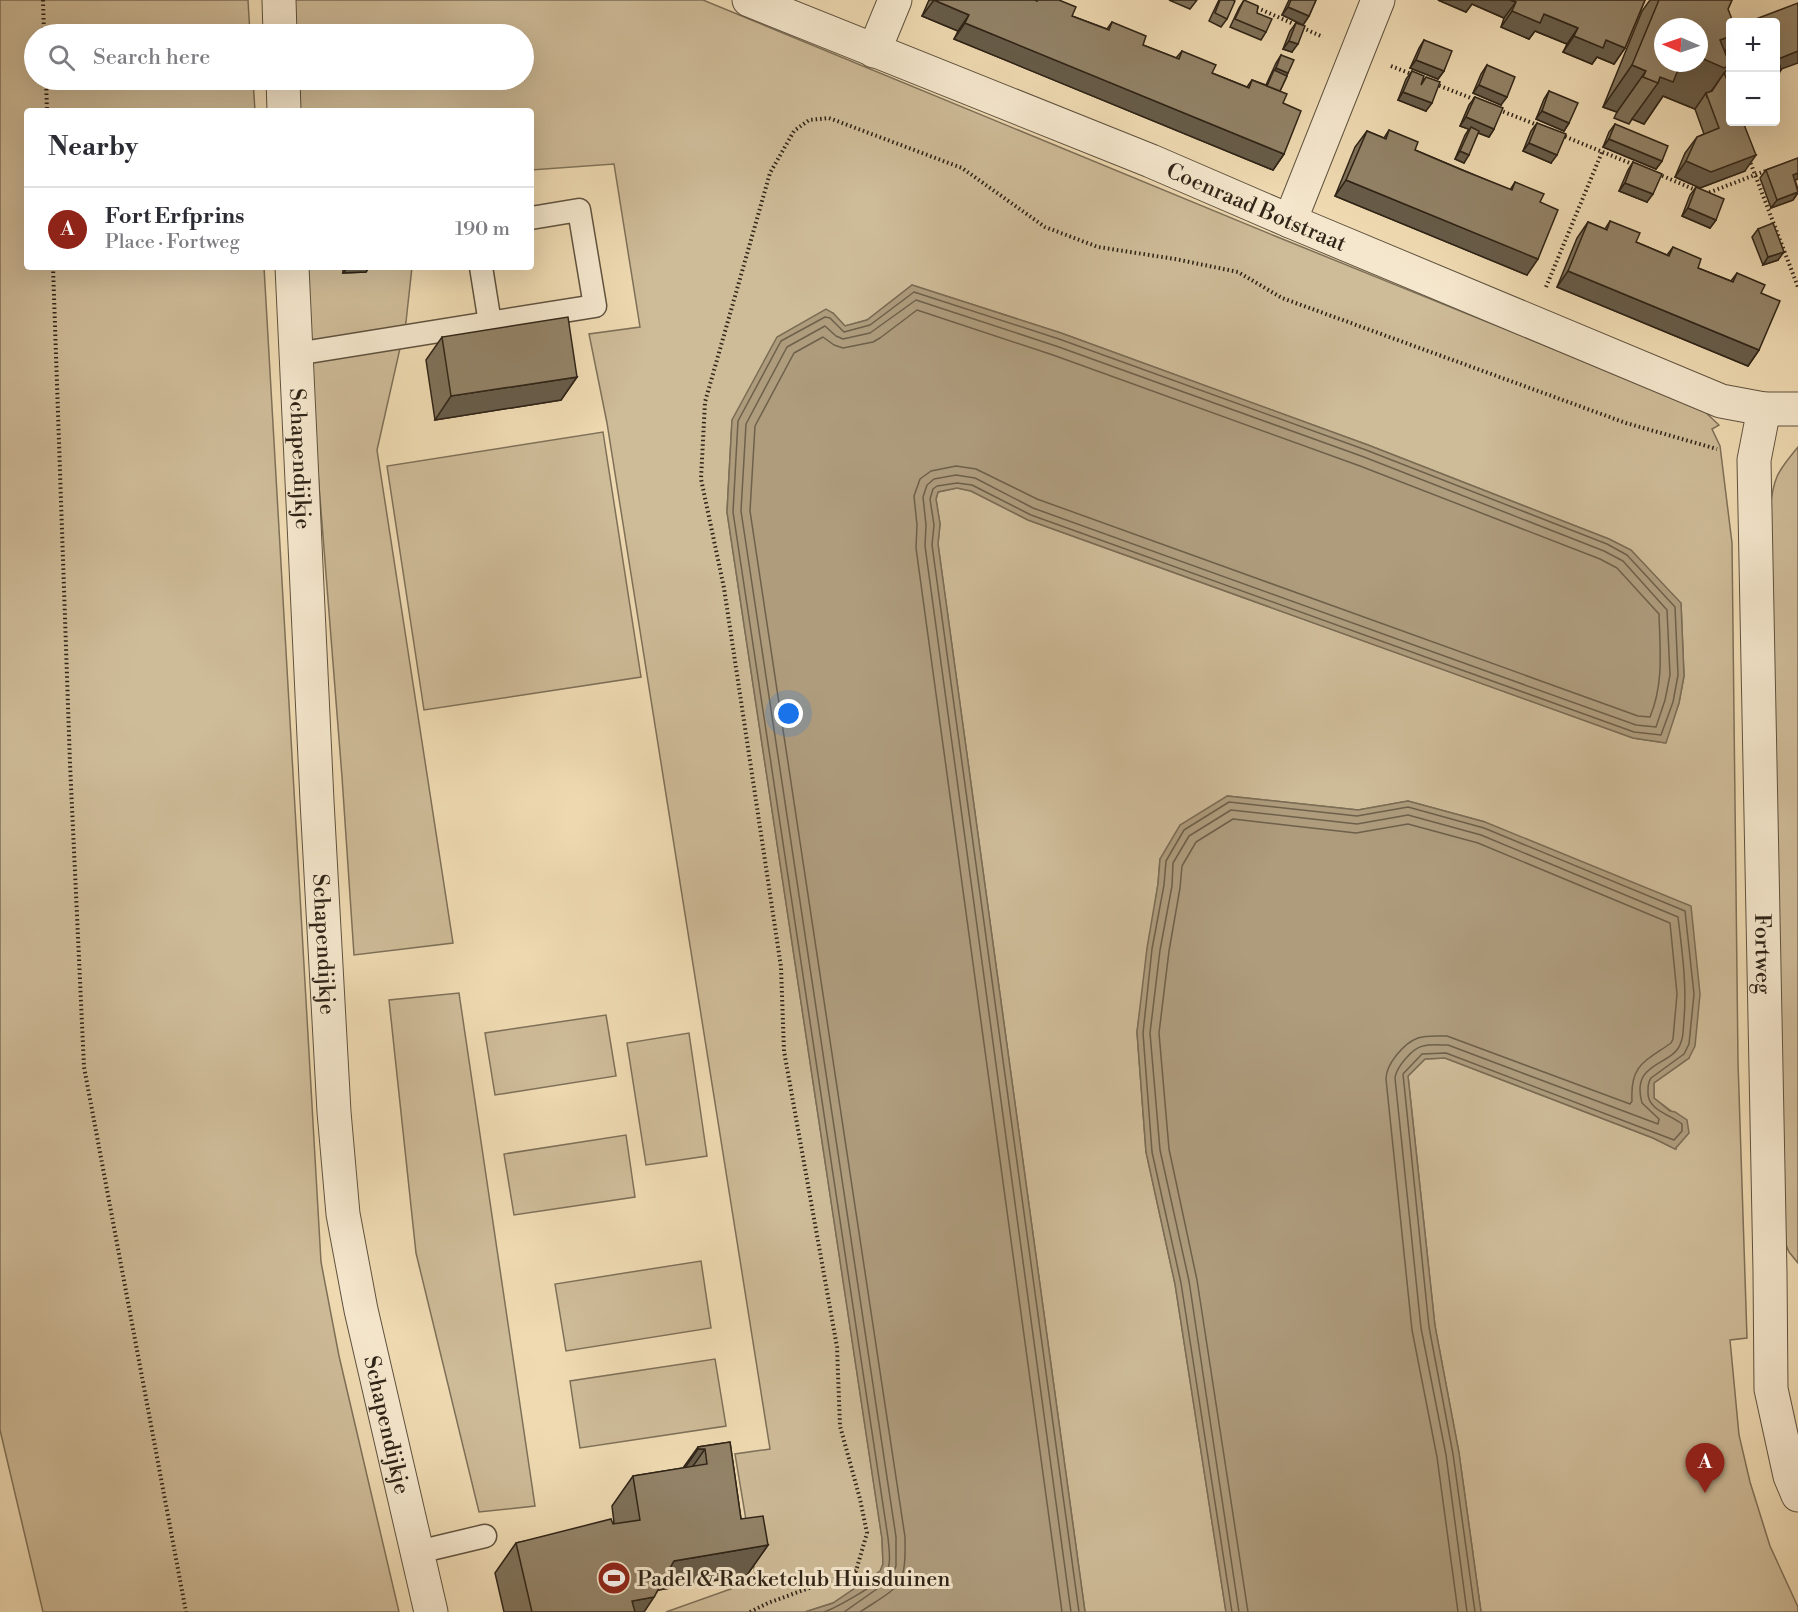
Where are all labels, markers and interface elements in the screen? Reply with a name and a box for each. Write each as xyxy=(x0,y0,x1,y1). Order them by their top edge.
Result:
north arrow xyxy=(1654,18,1708,72)
map controls xyxy=(1726,18,1780,126)
button: + xyxy=(1726,18,1780,72)
search box xyxy=(24,24,534,90)
icon: search xyxy=(45,41,78,74)
text: Search here xyxy=(93,44,210,71)
button: − xyxy=(1726,72,1780,126)
text: Nearby xyxy=(48,131,138,163)
street label: Coenraad Botstraat xyxy=(1162,157,1350,258)
text: Fort Erfprins xyxy=(105,203,244,230)
text: A xyxy=(60,217,75,242)
text: 190 m xyxy=(455,217,510,242)
text: Place · Fortweg xyxy=(105,230,240,255)
street label: Schapendijkje xyxy=(283,388,316,530)
your location xyxy=(774,699,803,728)
street label: Schapendijkje xyxy=(306,873,341,1016)
street label: Fortweg xyxy=(1748,913,1777,995)
street label: Schapendijkje xyxy=(357,1353,415,1497)
pin: A xyxy=(1686,1444,1724,1493)
sports icon: Padel & Racketclub Huisduinen xyxy=(596,1560,632,1596)
place label: Padel & Racketclub Huisduinen xyxy=(637,1566,950,1593)

